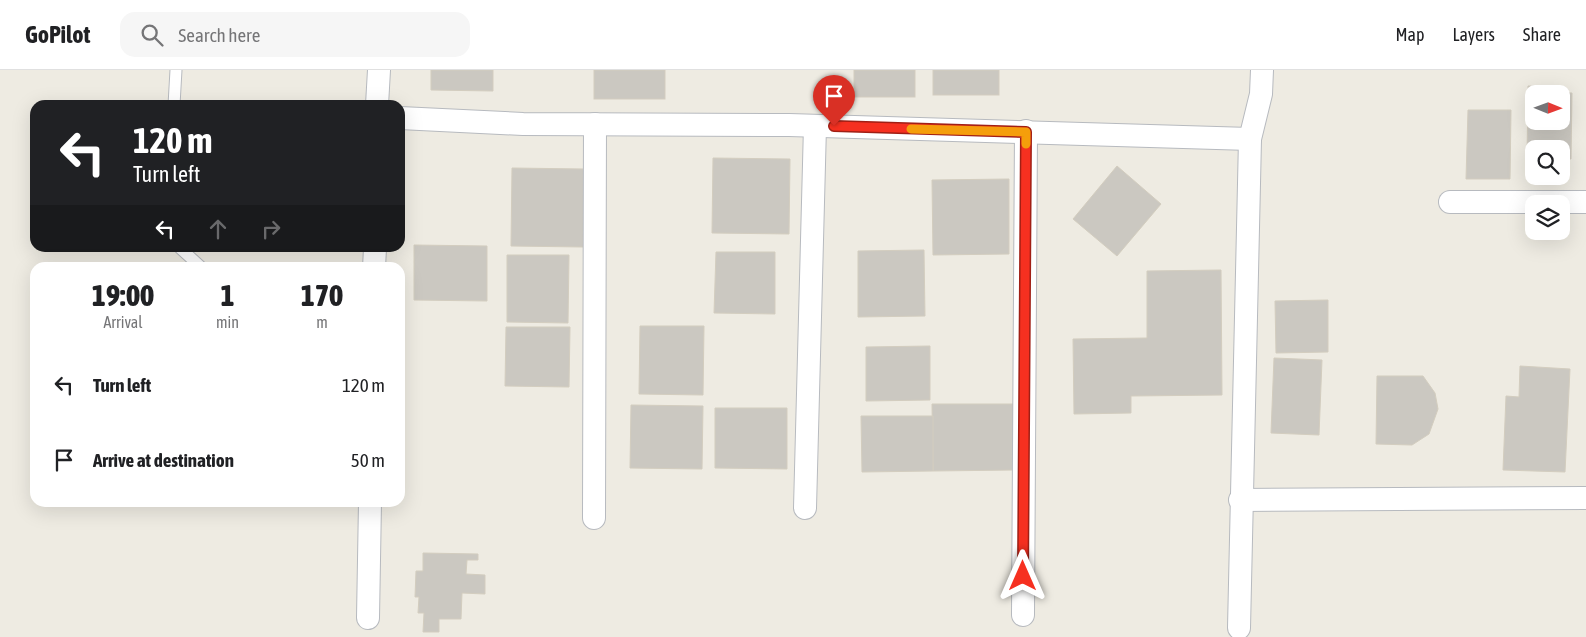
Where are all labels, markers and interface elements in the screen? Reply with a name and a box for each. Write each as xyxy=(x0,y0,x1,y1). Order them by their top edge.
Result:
search box xyxy=(120,12,470,57)
text: GoPilot xyxy=(25,21,90,48)
icon: search xyxy=(138,21,166,49)
text: Search here xyxy=(178,24,260,46)
text: Map xyxy=(1395,24,1424,45)
text: Layers xyxy=(1452,24,1495,45)
text: Share xyxy=(1523,24,1561,45)
pin xyxy=(813,75,855,126)
icon: arrive xyxy=(820,82,848,110)
north arrow xyxy=(1525,85,1570,130)
map controls xyxy=(1525,85,1570,240)
icon: left xyxy=(50,120,115,185)
text: 120 m xyxy=(133,120,212,160)
button: search xyxy=(1525,140,1570,185)
text: Turn left xyxy=(133,161,200,187)
button: layers xyxy=(1525,195,1570,240)
icon: left xyxy=(151,215,179,243)
icon: ahead xyxy=(204,215,232,243)
icon: right xyxy=(257,215,285,243)
text: 19:00 xyxy=(92,278,154,312)
text: 1 xyxy=(220,278,235,312)
text: 170 xyxy=(301,278,343,312)
text: Arrival xyxy=(103,313,143,331)
text: min xyxy=(216,313,239,331)
text: m xyxy=(316,313,328,331)
icon: left xyxy=(50,371,78,399)
text: Turn left xyxy=(93,374,151,396)
text: 120 m xyxy=(342,374,385,396)
icon: arrive xyxy=(50,446,78,474)
text: Arrive at destination xyxy=(93,449,234,471)
text: 50 m xyxy=(351,449,385,471)
position arrow xyxy=(996,549,1048,601)

